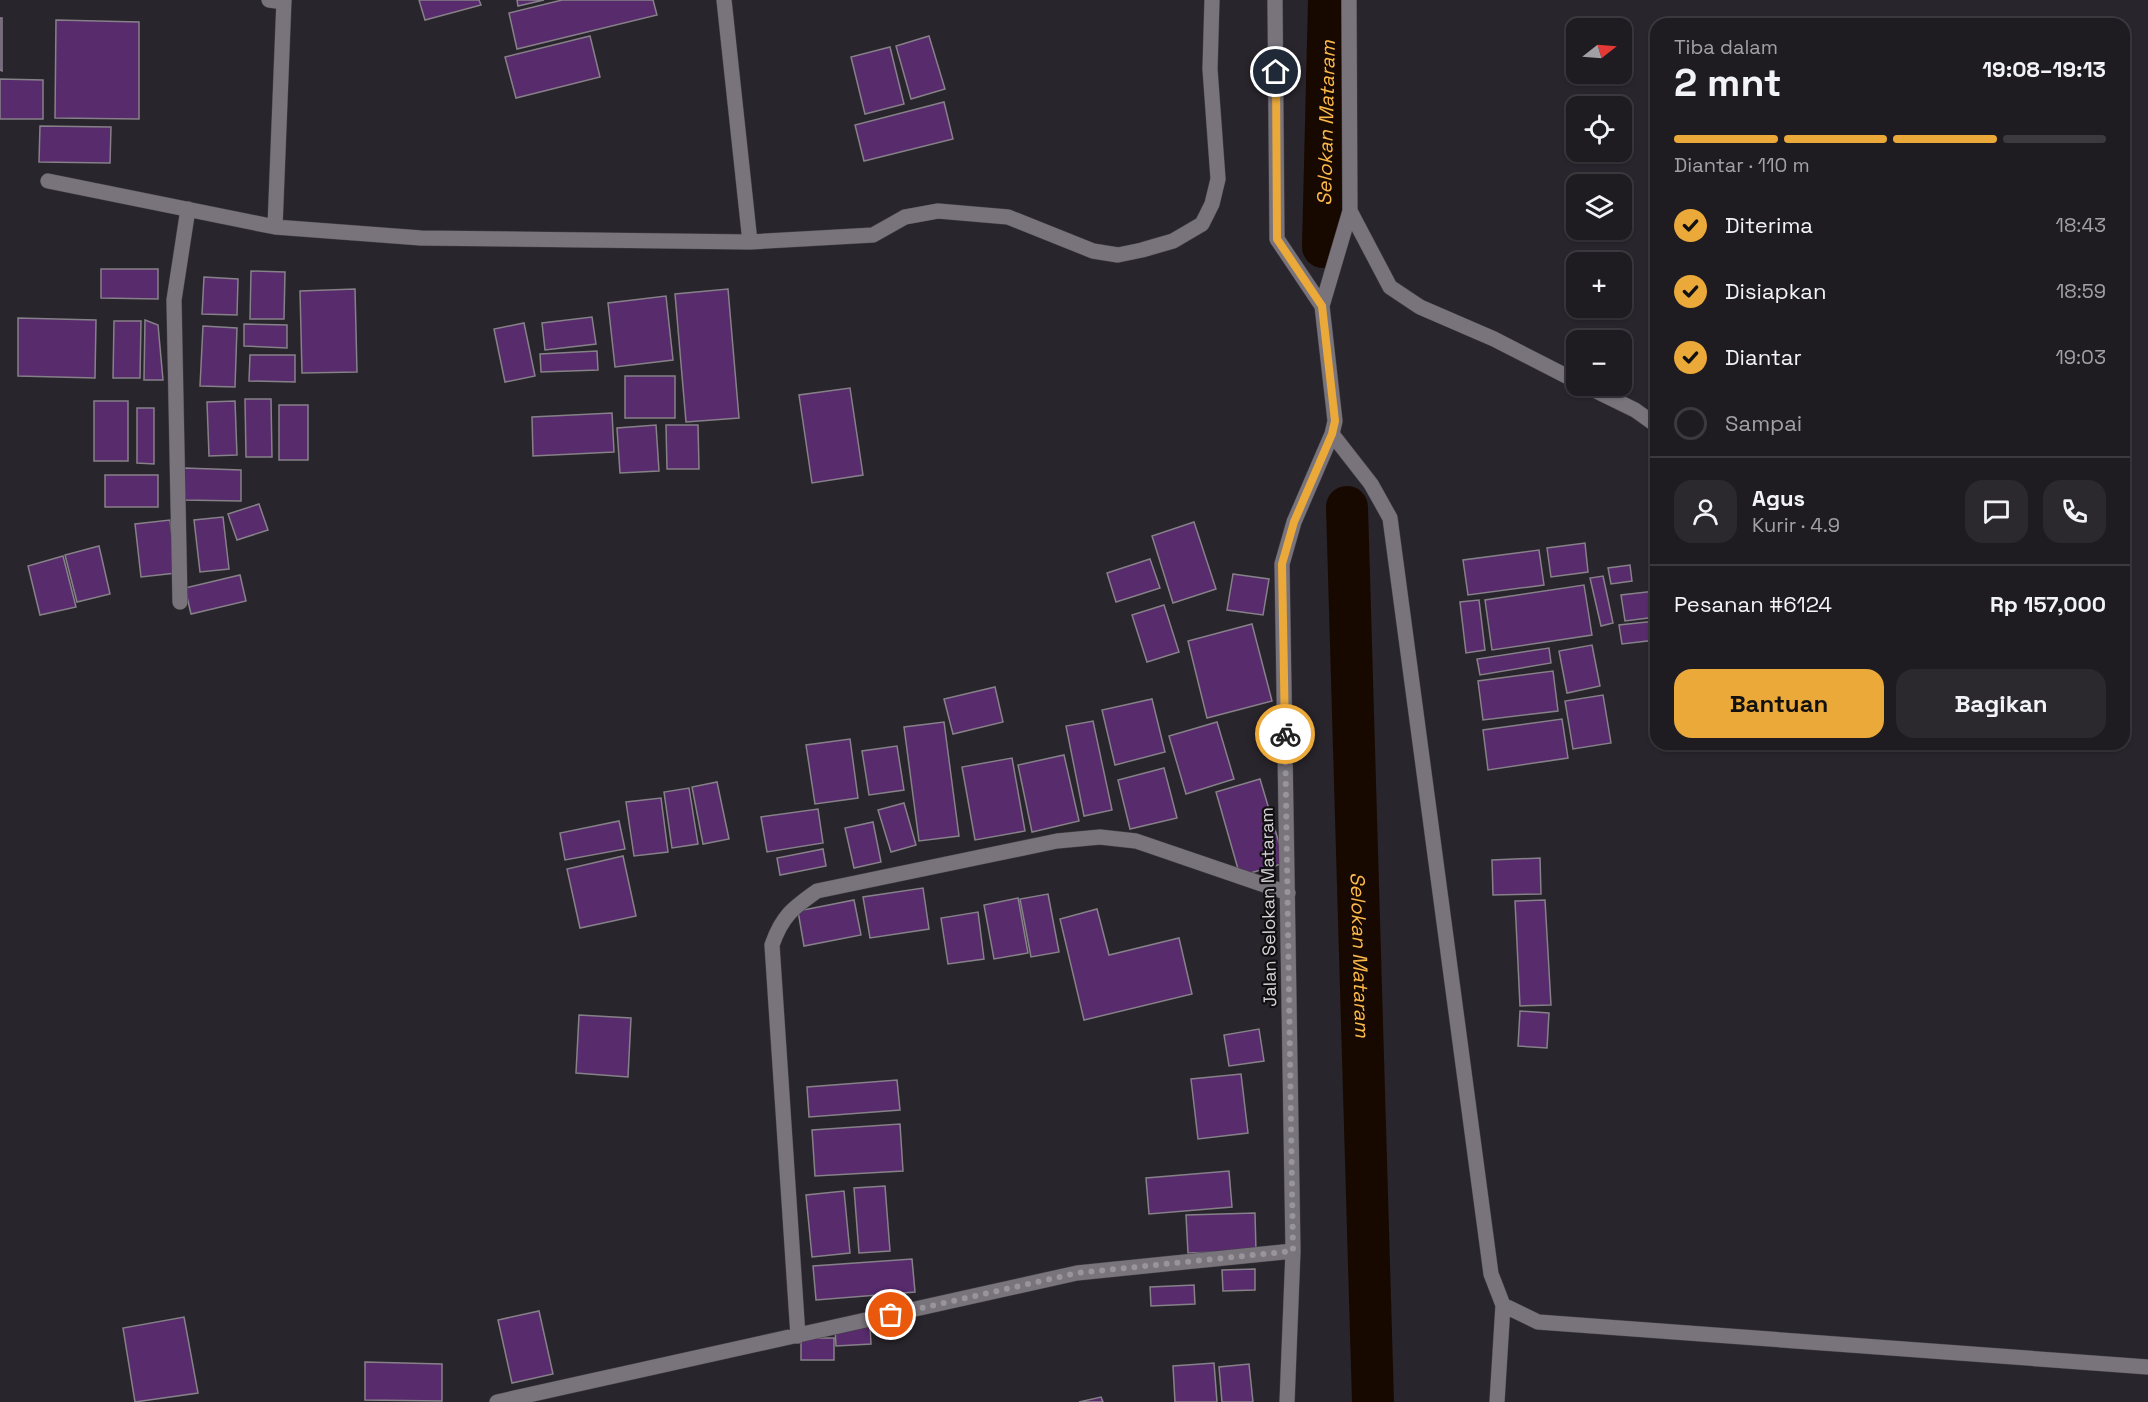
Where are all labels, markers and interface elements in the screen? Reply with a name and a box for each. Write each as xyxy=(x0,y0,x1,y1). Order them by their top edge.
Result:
north arrow xyxy=(1566,18,1632,84)
map controls xyxy=(1566,18,1632,396)
text: Tiba dalam xyxy=(1674,34,1778,60)
water label: Selokan Mataram xyxy=(1311,39,1341,206)
pin xyxy=(1250,46,1301,97)
icon: home xyxy=(1259,55,1292,88)
text: 19:08–19:13 xyxy=(1982,55,2106,83)
text: 2 mnt xyxy=(1674,58,1782,107)
button: locate xyxy=(1566,96,1632,162)
text: Diantar · 110 m xyxy=(1674,152,1810,178)
button: layers xyxy=(1566,174,1632,240)
icon: check xyxy=(1674,209,1707,242)
text: Diterima xyxy=(1725,211,1813,239)
text: 18:43 xyxy=(2056,212,2106,238)
button: + xyxy=(1566,252,1632,318)
icon: check xyxy=(1674,275,1707,308)
text: Disiapkan xyxy=(1725,277,1827,305)
text: 18:59 xyxy=(2056,278,2106,304)
button: − xyxy=(1566,330,1632,396)
icon: check xyxy=(1674,341,1707,374)
text: Diantar xyxy=(1725,343,1802,371)
text: 19:03 xyxy=(2055,344,2106,370)
text: Sampai xyxy=(1725,409,1802,437)
button: person xyxy=(1674,480,1737,543)
button: chat xyxy=(1965,480,2028,543)
button: phone xyxy=(2043,480,2106,543)
text: Agus xyxy=(1752,484,1805,512)
text: Kurir · 4.9 xyxy=(1752,512,1840,538)
text: Pesanan #6124 xyxy=(1674,590,1832,618)
text: Rp 157,000 xyxy=(1990,590,2106,618)
button: Bantuan xyxy=(1674,669,1884,738)
button: Bagikan xyxy=(1896,669,2106,738)
courier xyxy=(1255,704,1315,764)
icon: bike xyxy=(1269,718,1302,751)
street label: Jalan Selokan Mataram xyxy=(1255,807,1281,1007)
water label: Selokan Mataram xyxy=(1345,872,1375,1039)
pin xyxy=(865,1289,916,1340)
icon: bag xyxy=(874,1298,907,1331)

